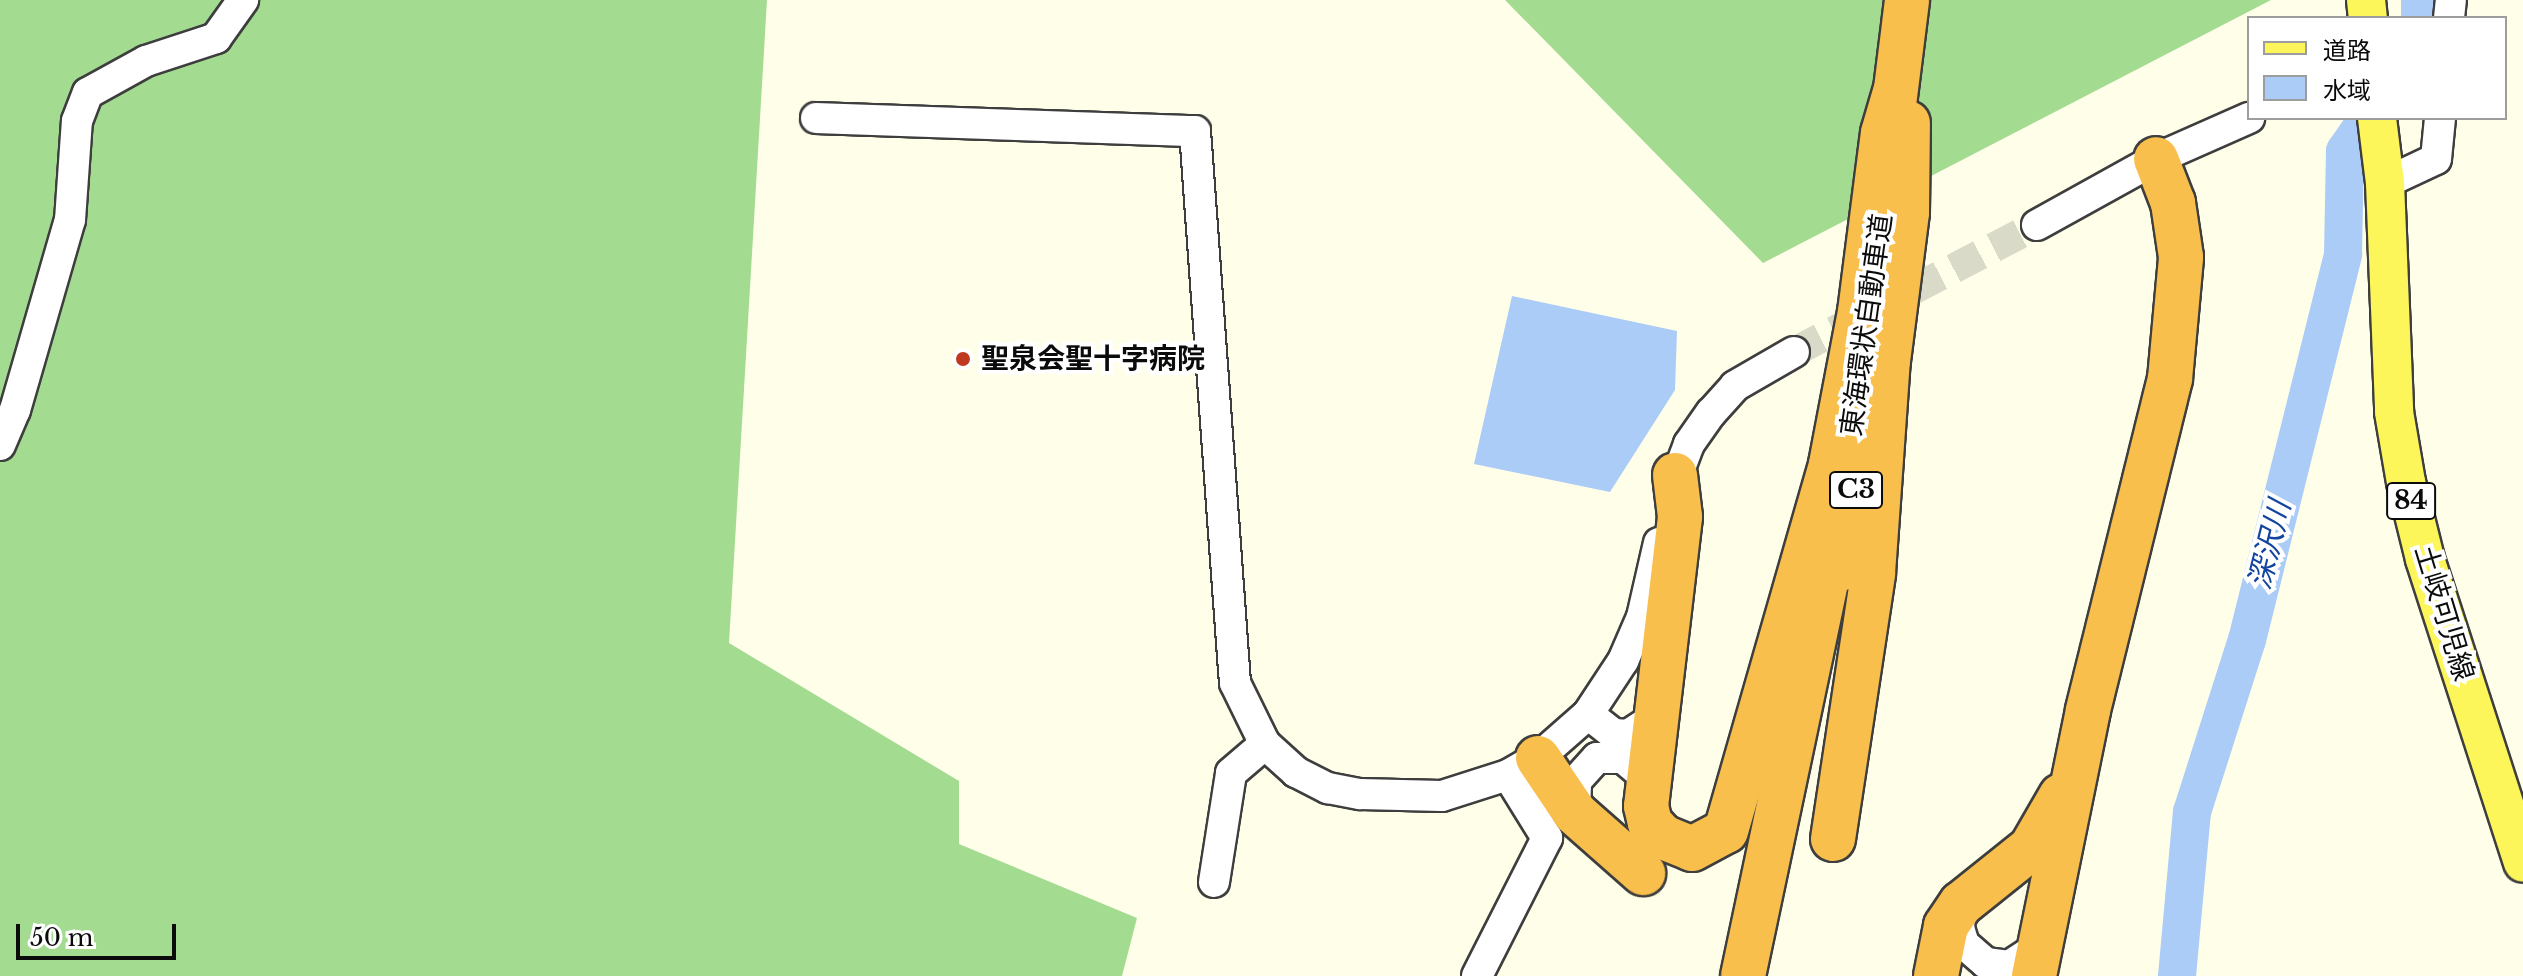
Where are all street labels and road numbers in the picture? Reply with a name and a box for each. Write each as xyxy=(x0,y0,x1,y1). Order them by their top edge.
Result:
street label: 東海環状自動車道 xyxy=(1835,212,1899,438)
road number: C3 xyxy=(1828,468,1884,512)
road number: 84 xyxy=(2385,479,2437,523)
street label: 土岐可児線 xyxy=(2407,541,2481,685)

